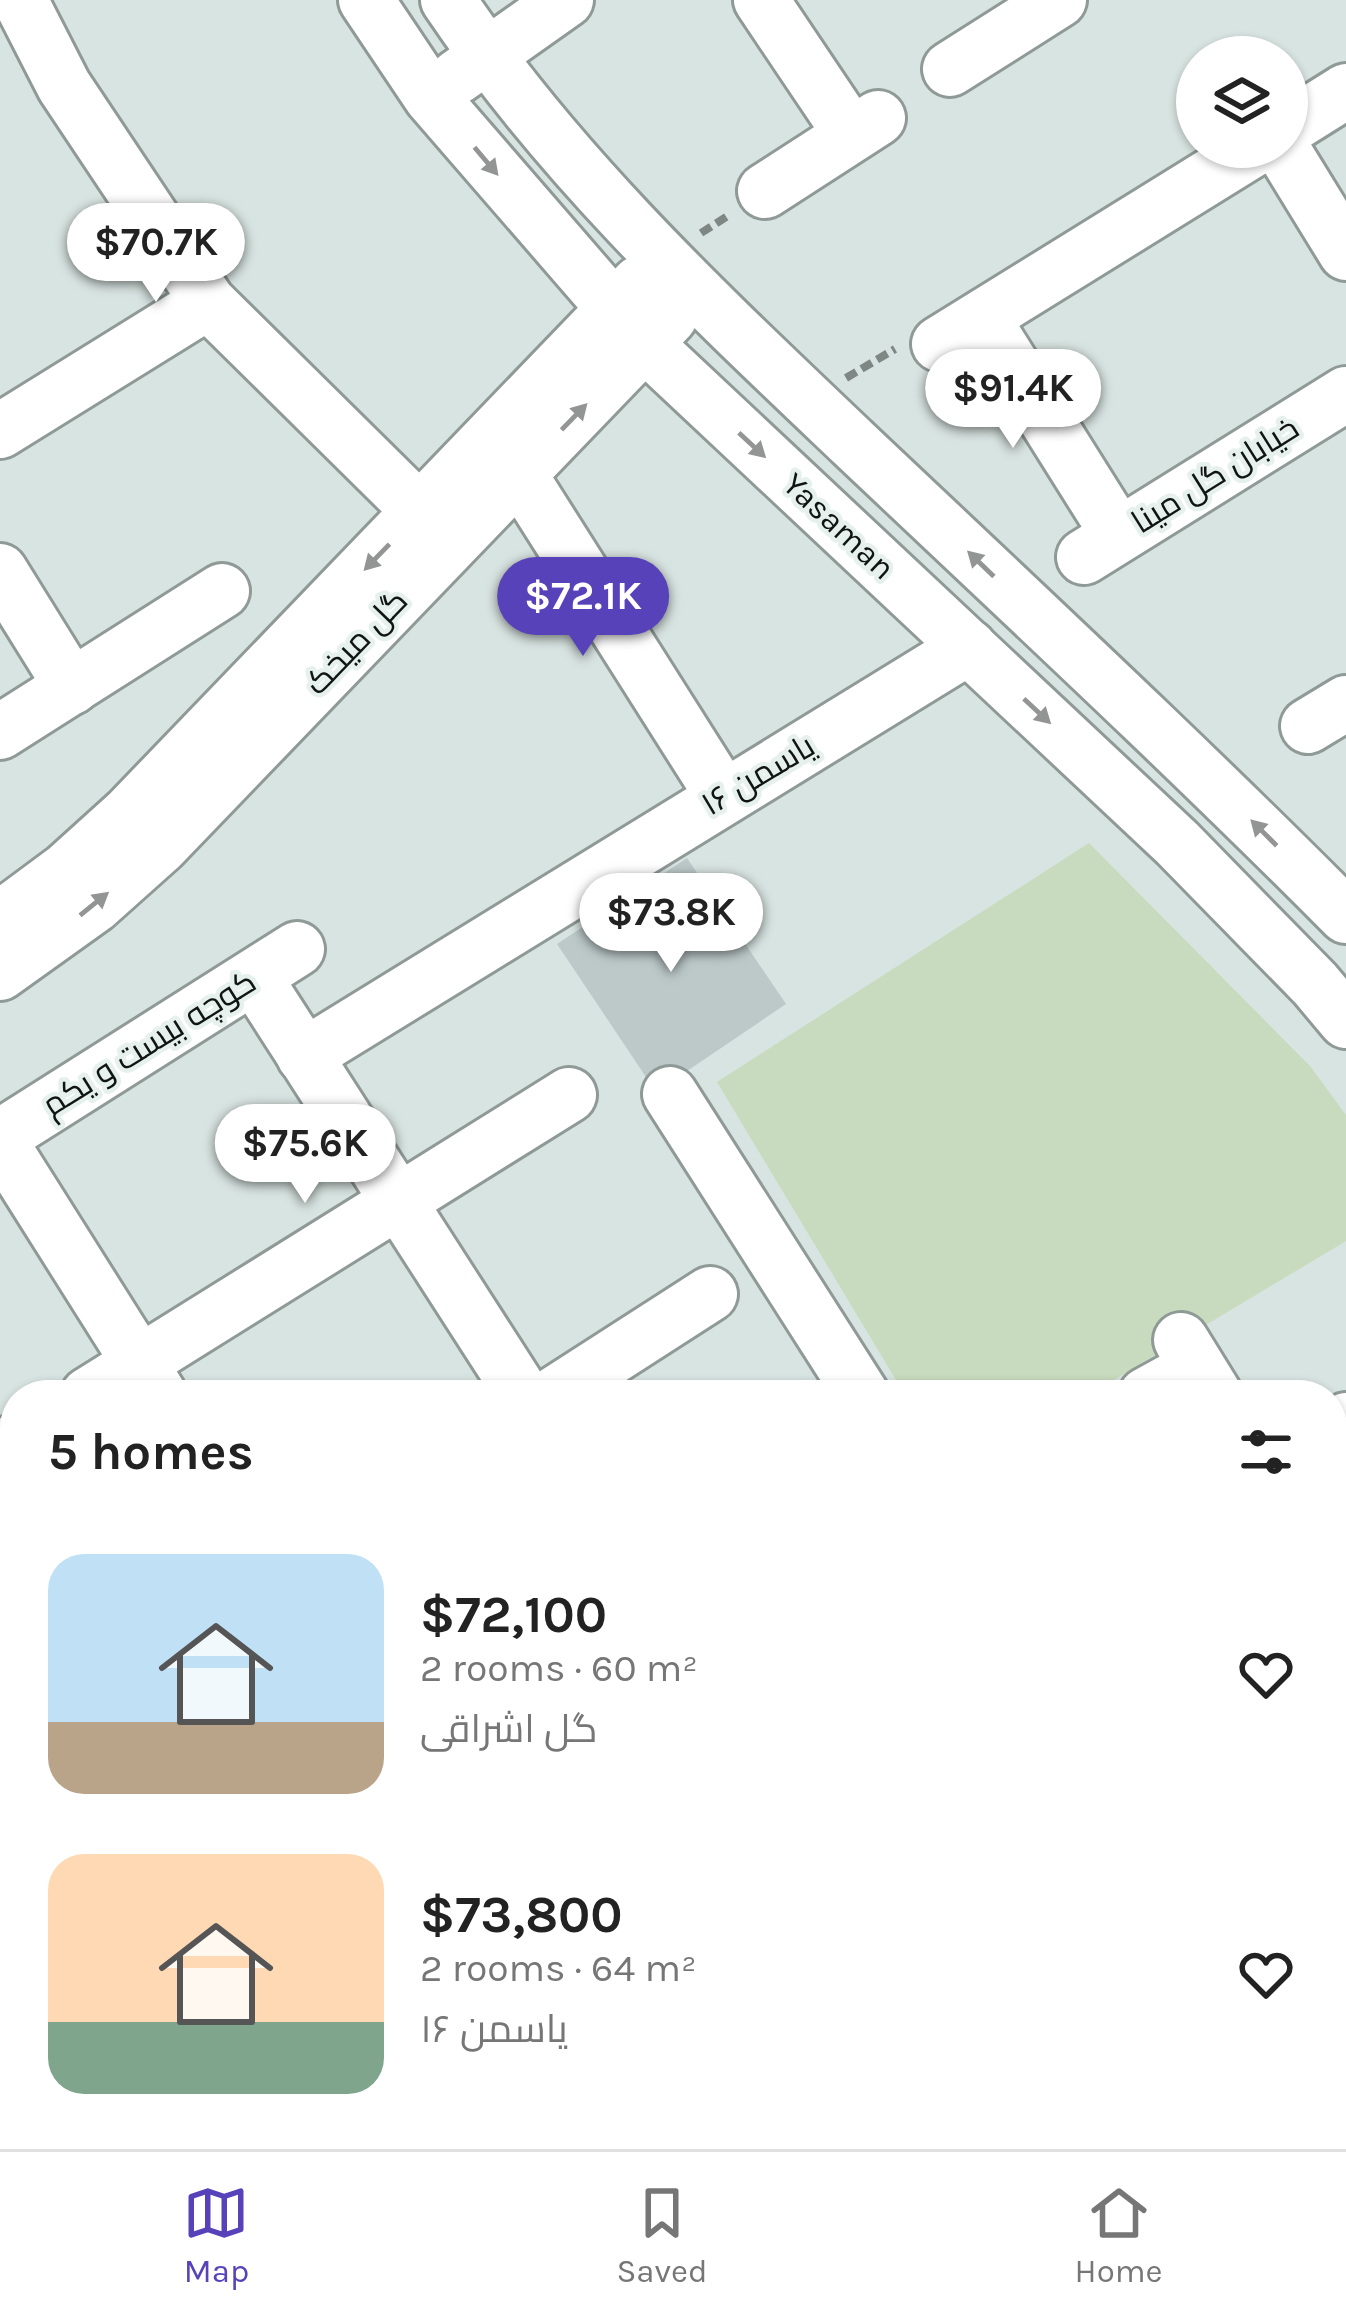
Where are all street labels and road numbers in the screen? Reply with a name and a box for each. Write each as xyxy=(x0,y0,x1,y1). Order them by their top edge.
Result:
street label: خیابان گل مینا xyxy=(1125,409,1306,542)
street label: Yasaman xyxy=(775,465,903,587)
street label: گل میخک xyxy=(297,582,416,703)
street label: یاسمن ۱۶ xyxy=(695,726,822,824)
street label: کوچه بیست و یکم xyxy=(35,962,264,1126)

